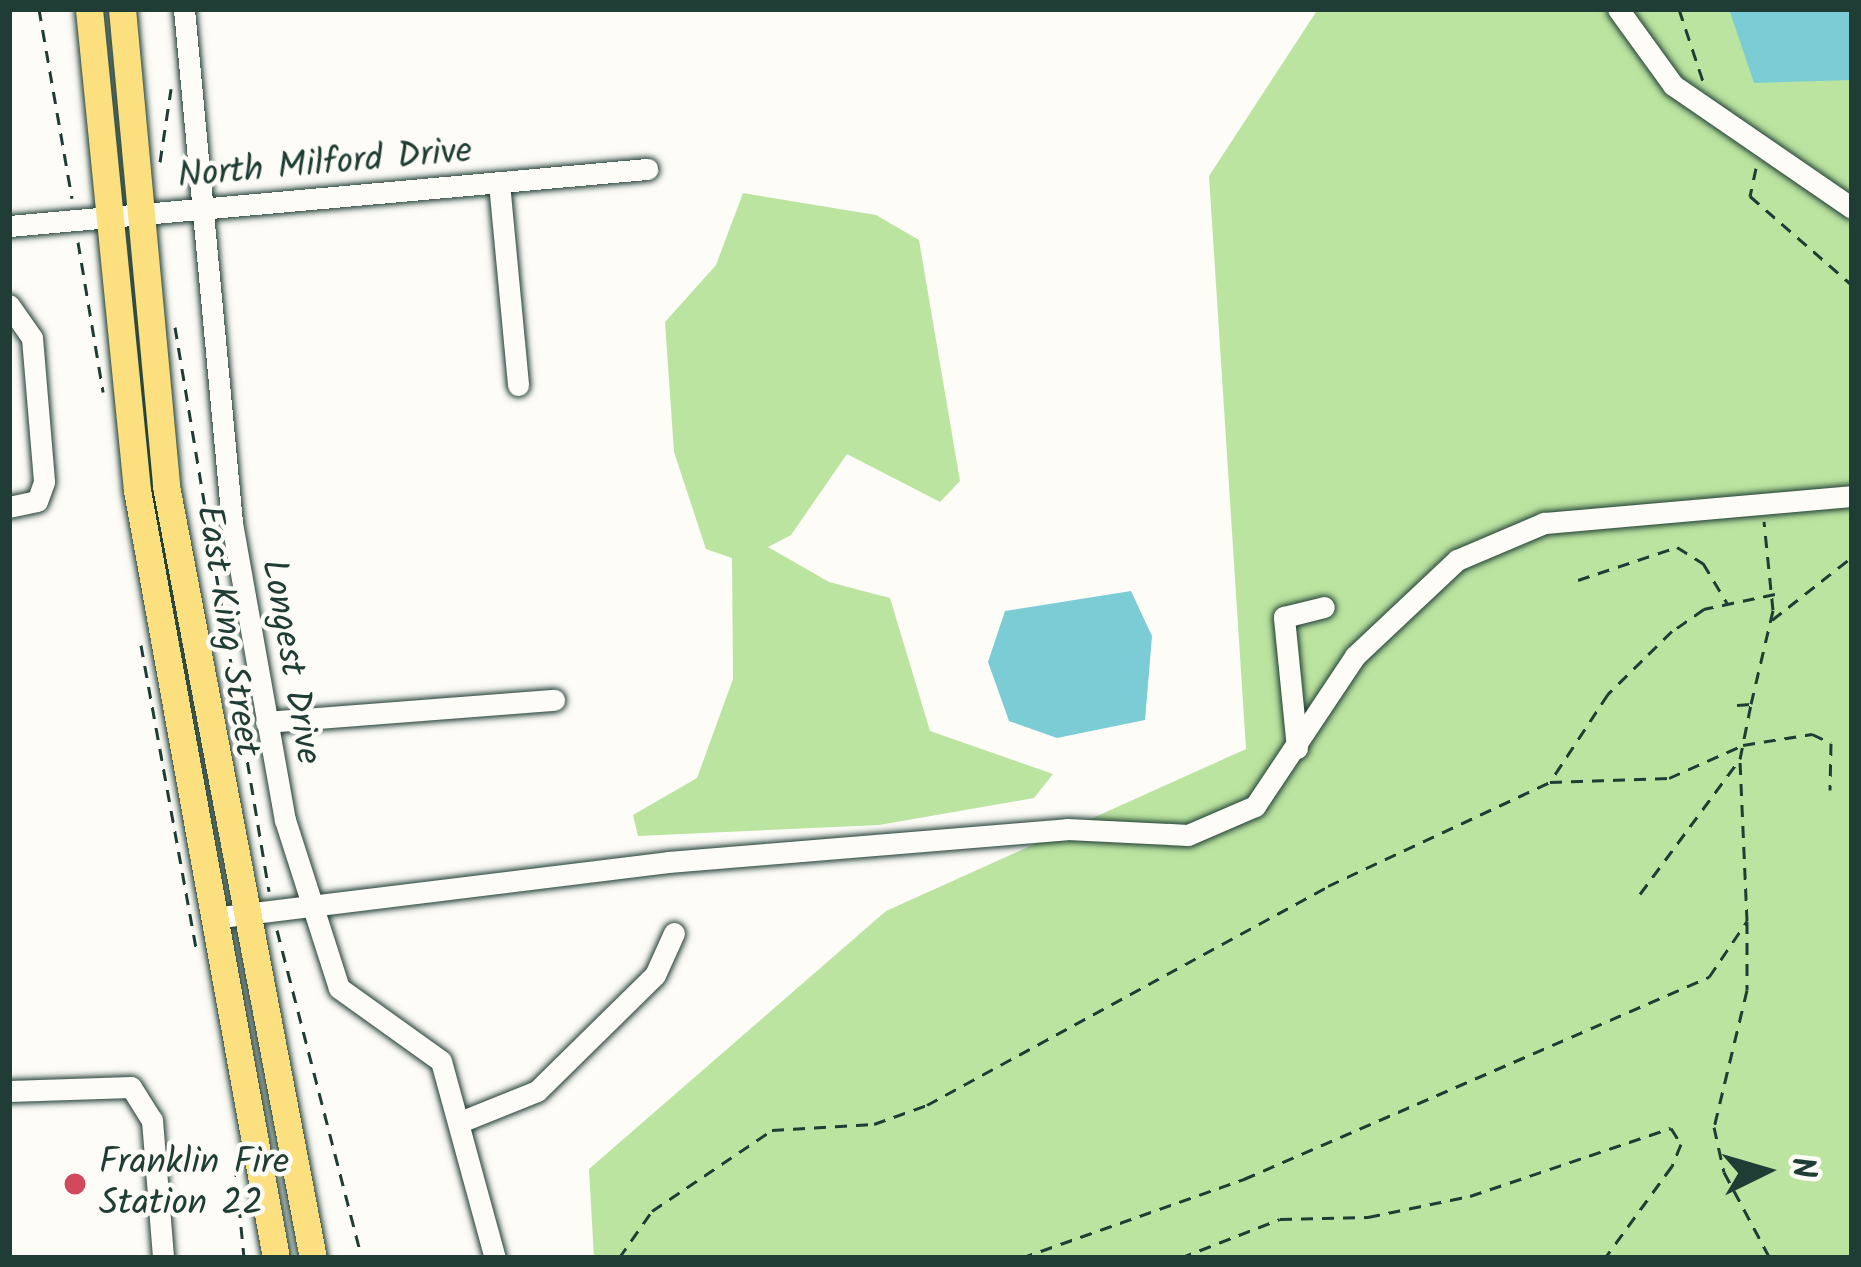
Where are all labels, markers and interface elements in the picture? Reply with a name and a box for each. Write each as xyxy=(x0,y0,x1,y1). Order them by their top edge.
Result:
street label: North Milford Drive xyxy=(176,131,474,199)
street label: East King Street xyxy=(186,502,268,760)
street label: Longest Drive xyxy=(251,556,329,768)
north arrow xyxy=(1705,1111,1825,1231)
place label: Franklin Fire Station 22 xyxy=(99,1141,289,1226)
text: N xyxy=(1774,1155,1829,1180)
marker: Franklin Fire Station 22 xyxy=(62,1171,88,1197)

